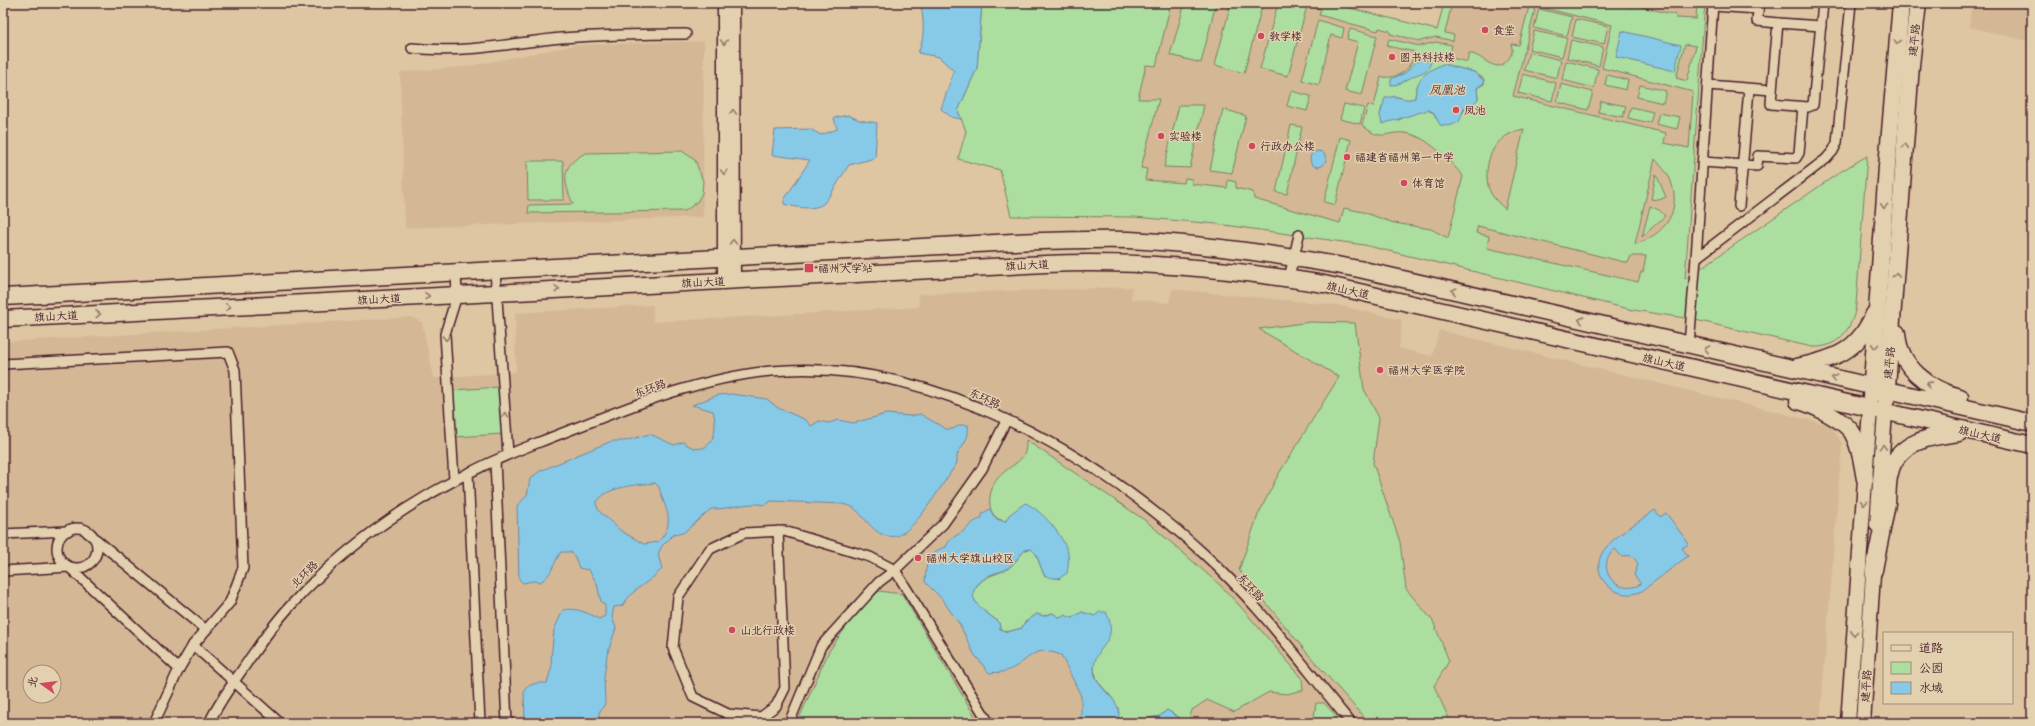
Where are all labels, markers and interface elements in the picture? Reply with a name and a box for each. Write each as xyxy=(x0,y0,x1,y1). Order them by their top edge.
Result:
place label: 食堂 xyxy=(1493,23,1515,37)
street label: 建平路 xyxy=(1905,23,1923,57)
marker: 食堂 xyxy=(1480,25,1490,35)
place label: 教学楼 xyxy=(1269,29,1302,43)
marker: 教学楼 xyxy=(1256,31,1266,41)
one-way arrow xyxy=(720,39,728,45)
one-way arrow xyxy=(1893,39,1902,45)
place label: 图书科技楼 xyxy=(1400,50,1455,64)
marker: 图书科技楼 xyxy=(1387,52,1397,62)
water label: 凤凰池 xyxy=(1429,82,1466,97)
place label: 凤池 xyxy=(1464,103,1486,117)
marker: 凤池 xyxy=(1451,105,1461,115)
one-way arrow xyxy=(729,109,737,115)
place label: 实验楼 xyxy=(1169,129,1202,143)
marker: 实验楼 xyxy=(1156,131,1166,141)
place label: 行政办公楼 xyxy=(1260,139,1315,153)
marker: 行政办公楼 xyxy=(1247,141,1257,151)
one-way arrow xyxy=(1900,142,1909,149)
place label: 福建省福州第一中学 xyxy=(1355,150,1454,164)
marker: 福建省福州第一中学 xyxy=(1342,152,1352,162)
one-way arrow xyxy=(720,169,728,175)
place label: 体育馆 xyxy=(1412,176,1445,190)
marker: 体育馆 xyxy=(1399,178,1409,188)
one-way arrow xyxy=(1880,203,1889,209)
one-way arrow xyxy=(729,239,737,245)
street label: 旗山大道 xyxy=(1005,257,1049,273)
place label: 福州大学站 xyxy=(818,261,873,275)
marker: 福州大学站 xyxy=(803,262,815,274)
one-way arrow xyxy=(1892,272,1901,278)
street label: 旗山大道 xyxy=(681,274,725,290)
street label: 旗山大道 xyxy=(1325,278,1371,302)
one-way arrow xyxy=(554,285,560,294)
one-way arrow xyxy=(1451,288,1457,296)
street label: 旗山大道 xyxy=(357,291,401,307)
one-way arrow xyxy=(424,292,430,301)
one-way arrow xyxy=(225,303,231,311)
street label: 旗山大道 xyxy=(34,308,78,324)
one-way arrow xyxy=(95,310,101,318)
one-way arrow xyxy=(1577,317,1584,325)
one-way arrow xyxy=(442,335,450,341)
one-way arrow xyxy=(1870,343,1879,349)
one-way arrow xyxy=(1704,345,1710,353)
street label: 建平路 xyxy=(1881,346,1897,380)
street label: 旗山大道 xyxy=(1641,350,1687,374)
place label: 福州大学医学院 xyxy=(1388,363,1465,377)
marker: 福州大学医学院 xyxy=(1375,365,1385,375)
one-way arrow xyxy=(1831,374,1837,382)
street label: 东环路 xyxy=(632,376,668,400)
one-way arrow xyxy=(1926,381,1933,389)
street label: 东环路 xyxy=(967,385,1003,411)
one-way arrow xyxy=(500,412,509,418)
street label: 旗山大道 xyxy=(1957,422,2003,446)
one-way arrow xyxy=(1878,444,1887,450)
one-way arrow xyxy=(1859,500,1868,506)
place label: 福州大学旗山校区 xyxy=(926,551,1014,565)
marker: 福州大学旗山校区 xyxy=(913,553,923,563)
street label: 北环路 xyxy=(287,557,321,591)
street label: 东环路 xyxy=(1235,570,1267,604)
place label: 山北行政楼 xyxy=(740,623,795,637)
marker: 山北行政楼 xyxy=(727,625,737,635)
one-way arrow xyxy=(1850,630,1859,636)
legend xyxy=(1883,632,2013,704)
text: 道路 xyxy=(1919,640,1943,655)
text: 公园 xyxy=(1919,660,1943,675)
north arrow xyxy=(22,664,62,704)
street label: 建平路 xyxy=(1858,669,1874,703)
text: 北 xyxy=(24,675,40,689)
text: 水域 xyxy=(1919,680,1943,695)

